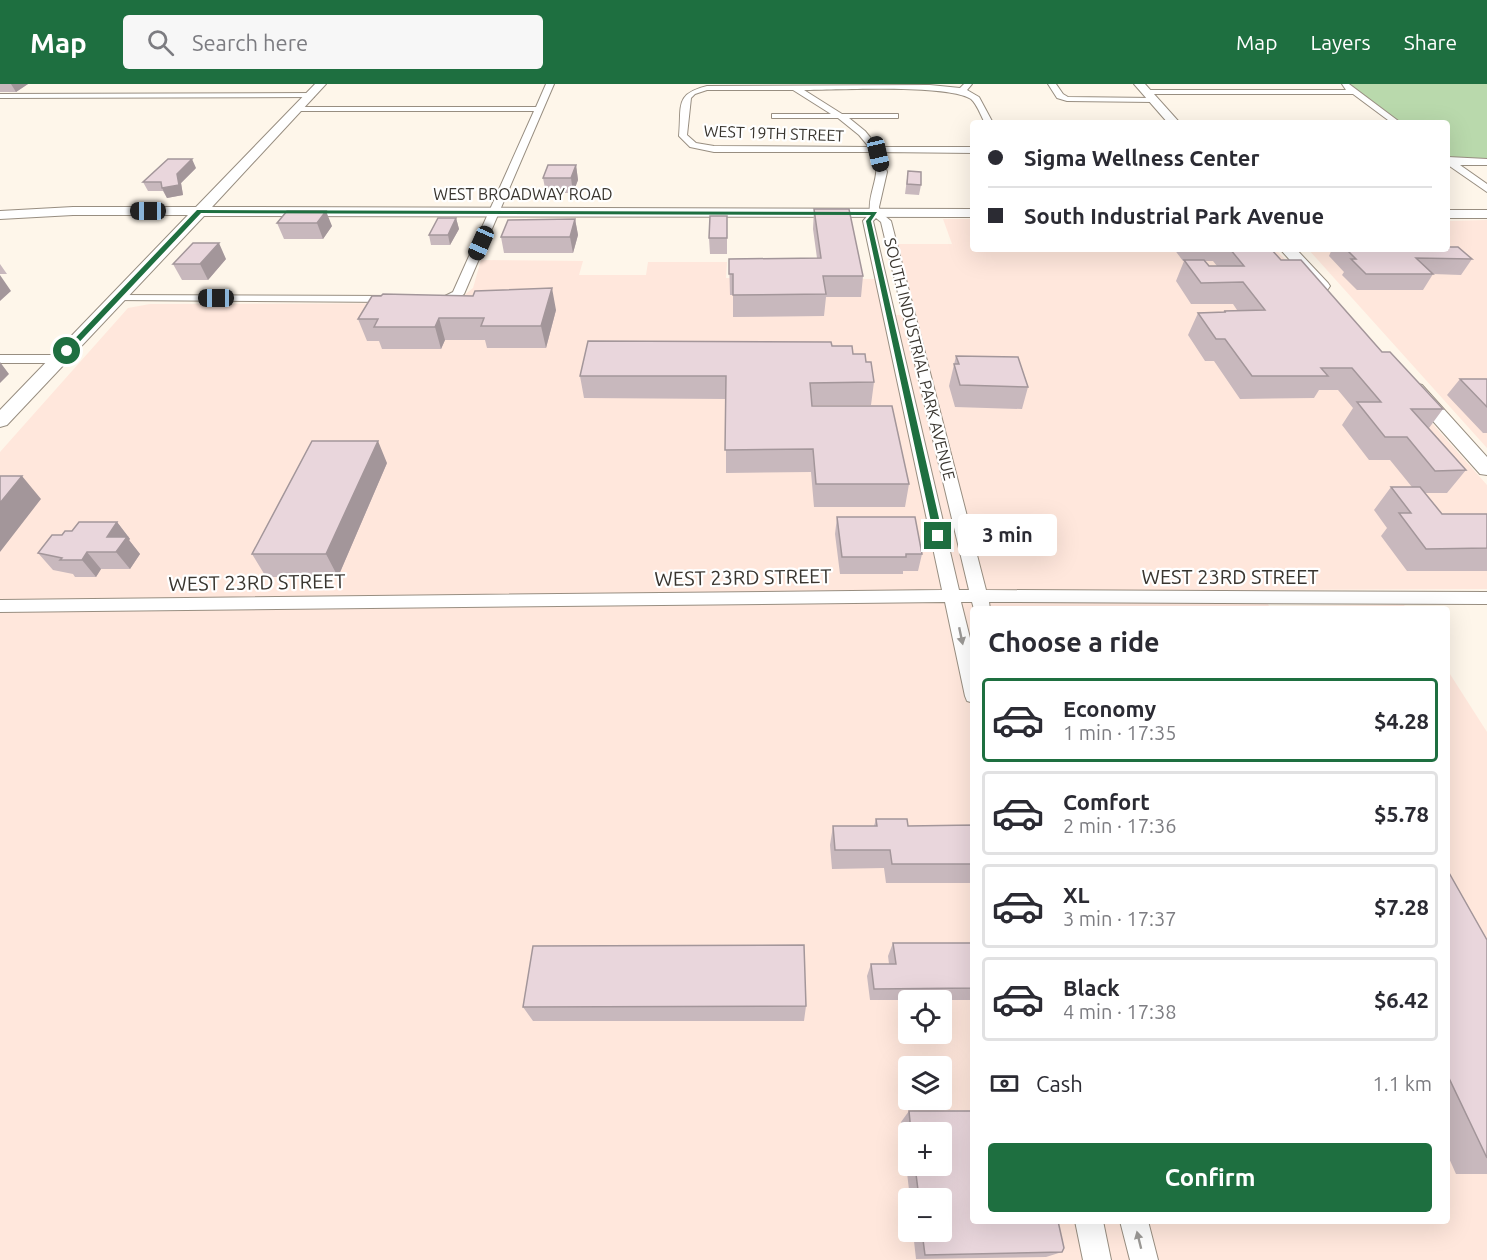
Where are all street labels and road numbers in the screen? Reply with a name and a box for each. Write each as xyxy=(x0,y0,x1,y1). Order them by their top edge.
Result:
street label: WEST 19TH STREET xyxy=(703,122,845,144)
street label: WEST BROADWAY ROAD xyxy=(433,185,613,203)
street label: SOUTH INDUSTRIAL PARK AVENUE xyxy=(881,236,959,482)
street label: WEST 23RD STREET xyxy=(654,564,832,590)
street label: WEST 23RD STREET xyxy=(1141,565,1319,588)
street label: WEST 23RD STREET xyxy=(168,569,346,595)

